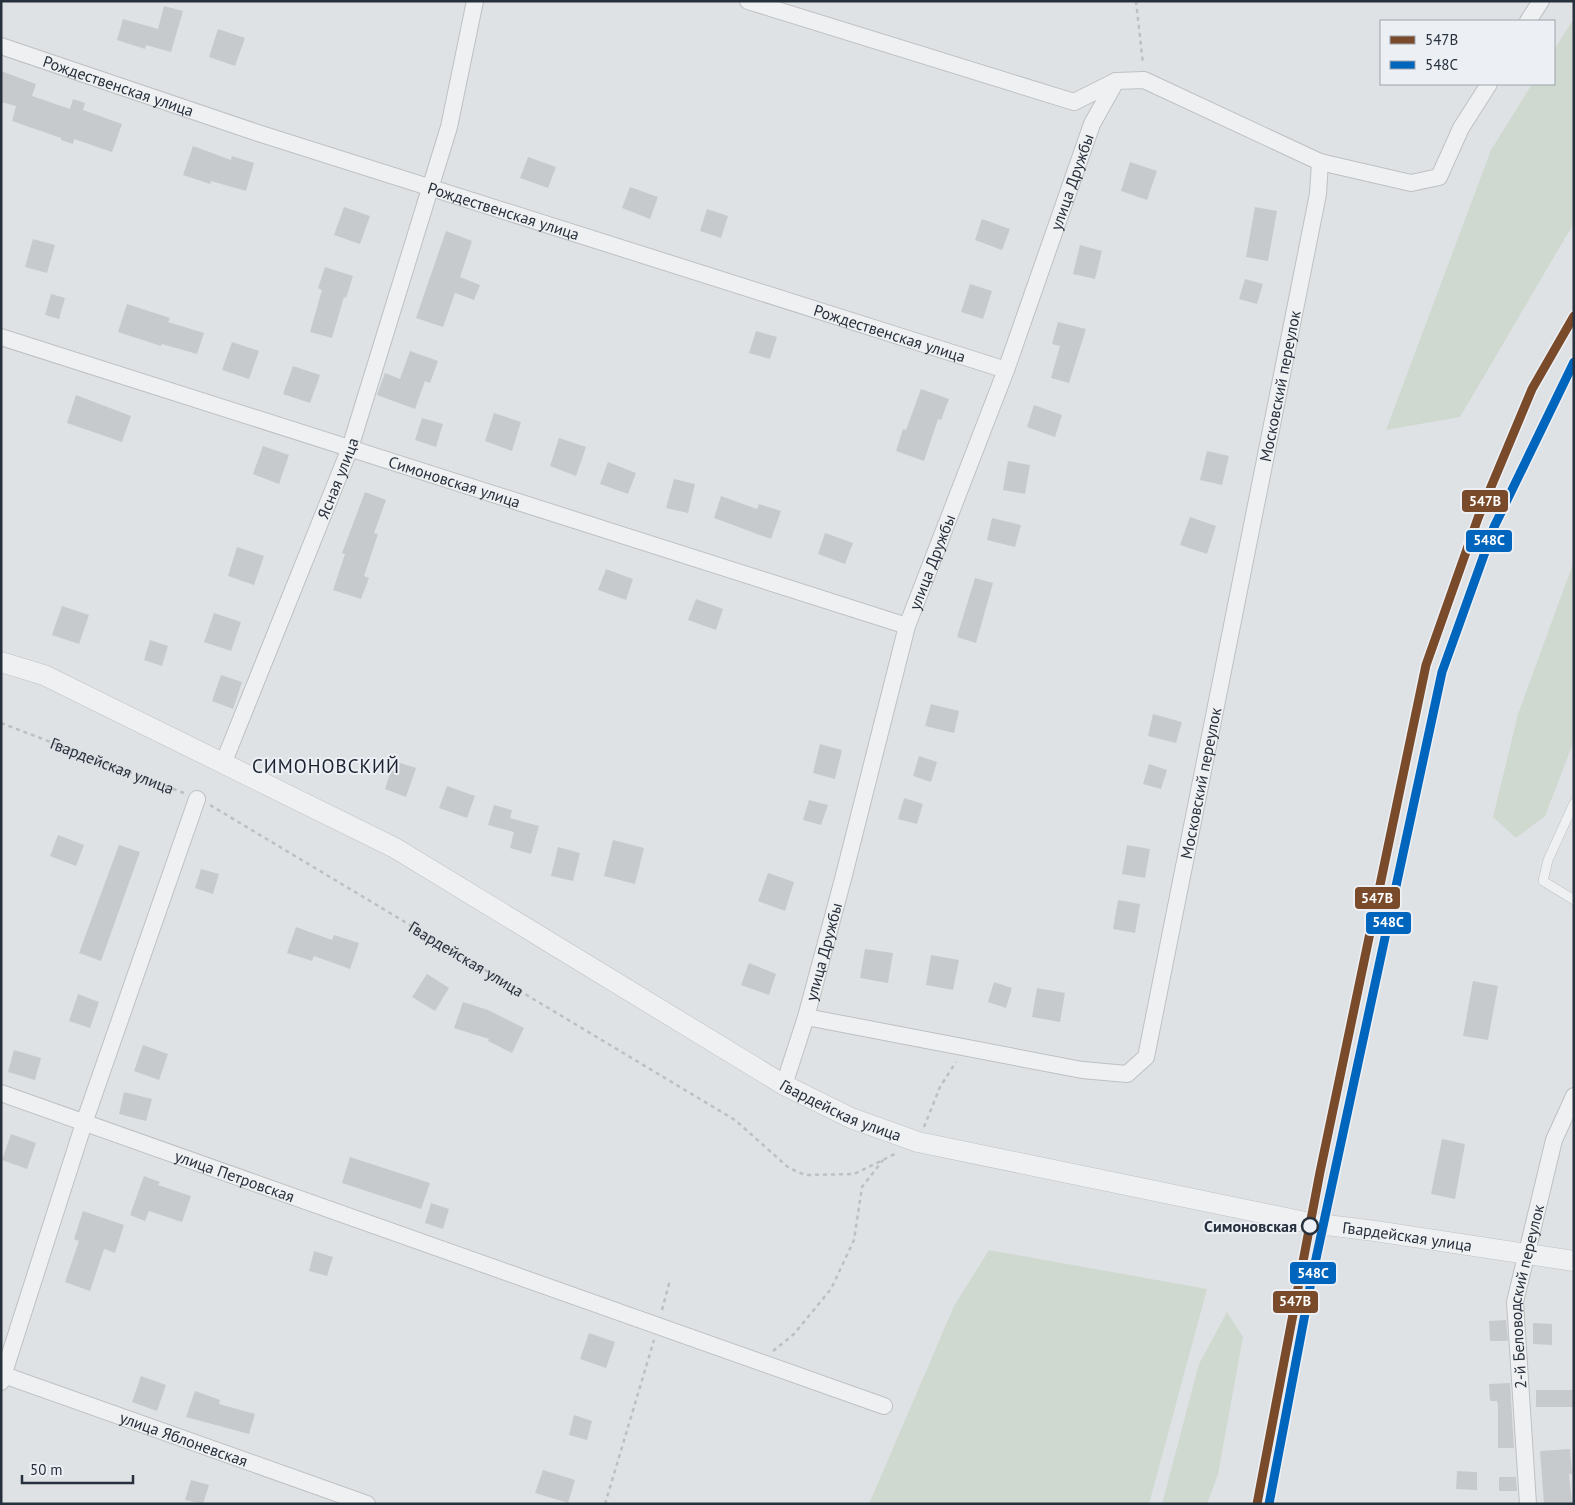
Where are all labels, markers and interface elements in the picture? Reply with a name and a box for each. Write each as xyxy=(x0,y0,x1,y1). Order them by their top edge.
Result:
legend xyxy=(1380,20,1555,85)
text: 547В xyxy=(1425,30,1458,49)
street label: Рождественская улица xyxy=(40,51,197,121)
text: 548С xyxy=(1425,55,1458,74)
street label: улица Дружбы xyxy=(1046,131,1098,233)
street label: Рождественская улица xyxy=(425,177,582,244)
street label: Рождественская улица xyxy=(811,300,968,367)
street label: Московский переулок xyxy=(1255,308,1305,463)
street label: Ясная улица xyxy=(313,435,363,522)
street label: Симоновская улица xyxy=(386,451,523,512)
line badge: 547В xyxy=(1461,489,1509,513)
text: 547В xyxy=(1469,492,1501,510)
street label: улица Дружбы xyxy=(904,511,959,613)
line badge: 548С xyxy=(1465,529,1513,553)
text: 548С xyxy=(1473,531,1505,549)
street label: Московский переулок xyxy=(1176,705,1226,861)
street label: Гвардейская улица xyxy=(47,733,177,798)
district label: СИМОНОВСКИЙ xyxy=(252,754,400,778)
line badge: 547В xyxy=(1354,886,1401,910)
text: 547В xyxy=(1361,889,1393,907)
street label: улица Дружбы xyxy=(801,900,846,1003)
line badge: 548С xyxy=(1365,911,1412,935)
text: 548С xyxy=(1372,913,1404,931)
street label: Гвардейская улица xyxy=(405,917,528,1001)
street label: Гвардейская улица xyxy=(776,1075,904,1145)
street label: улица Петровская xyxy=(172,1145,297,1206)
street label: 2-й Беловодский переулок xyxy=(1505,1202,1548,1390)
place label: Симоновская xyxy=(1204,1216,1297,1236)
marker: Симоновская xyxy=(1301,1217,1319,1235)
street label: Гвардейская улица xyxy=(1341,1217,1473,1256)
line badge: 548С xyxy=(1289,1261,1337,1285)
text: 548С xyxy=(1297,1264,1329,1282)
line badge: 547В xyxy=(1272,1290,1319,1314)
text: 547В xyxy=(1279,1292,1311,1310)
street label: улица Яблоневская xyxy=(117,1407,251,1471)
scale bar xyxy=(22,1452,134,1484)
text: 50 m xyxy=(30,1460,63,1479)

